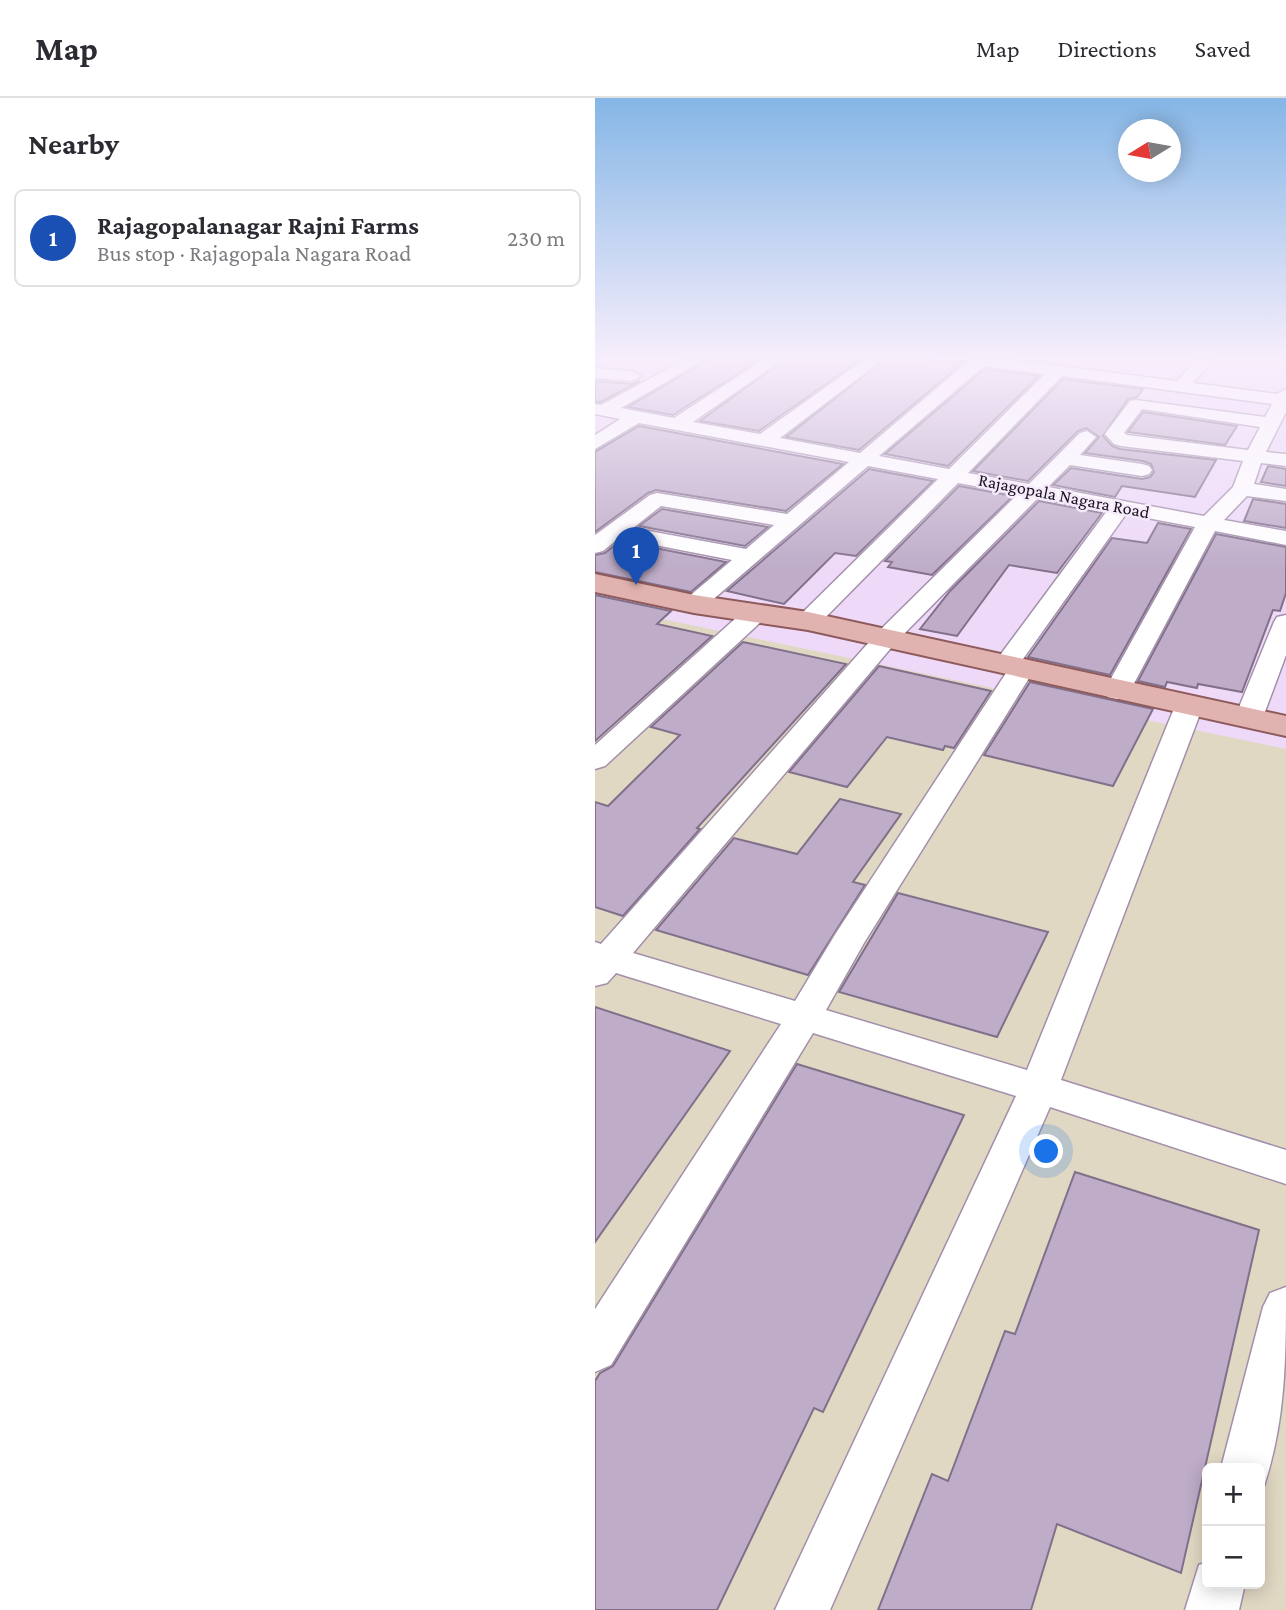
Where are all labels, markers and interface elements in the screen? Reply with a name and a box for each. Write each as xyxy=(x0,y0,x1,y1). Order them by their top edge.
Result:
text: Map xyxy=(35,30,98,67)
text: Map xyxy=(976,35,1020,62)
text: Directions xyxy=(1058,35,1157,62)
text: Saved xyxy=(1195,35,1251,62)
north arrow xyxy=(1118,119,1181,182)
text: Nearby xyxy=(28,127,119,160)
text: Rajagopalanagar Rajni Farms xyxy=(97,211,419,240)
text: 1 xyxy=(49,225,57,251)
text: 230 m xyxy=(507,225,565,251)
text: Bus stop · Rajagopala Nagara Road xyxy=(97,240,411,266)
street label: Rajagopala Nagara Road xyxy=(977,470,1152,523)
pin: 1 xyxy=(613,527,659,585)
your location xyxy=(1029,1134,1063,1168)
map controls xyxy=(1202,1463,1265,1589)
button: + xyxy=(1202,1463,1265,1526)
button: − xyxy=(1202,1526,1265,1589)

